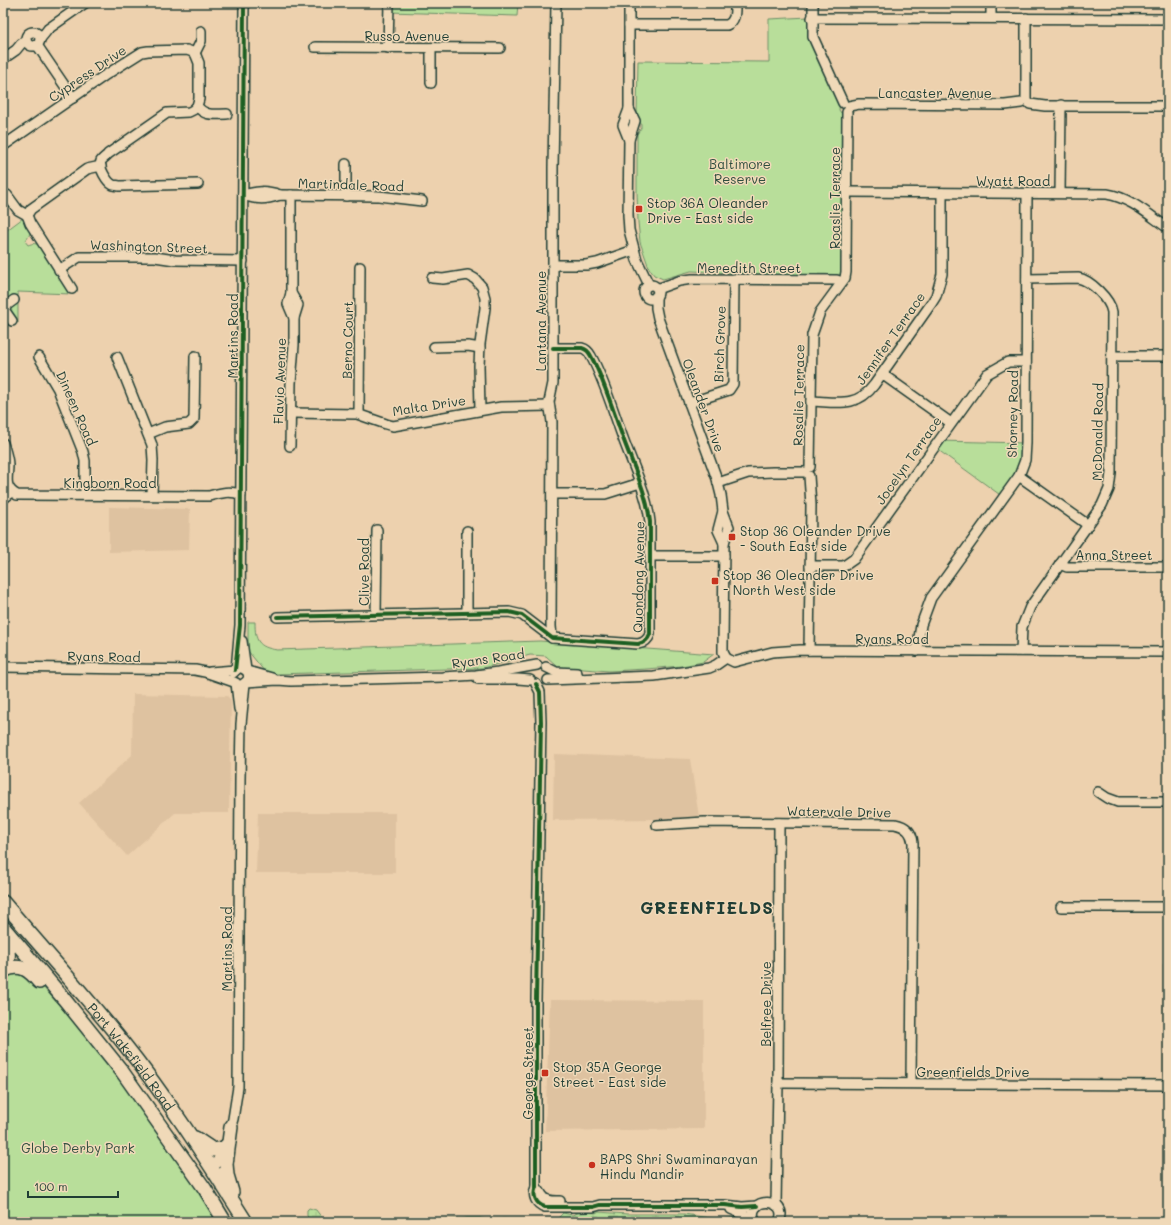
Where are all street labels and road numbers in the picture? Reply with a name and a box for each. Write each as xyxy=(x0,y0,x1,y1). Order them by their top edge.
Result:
street label: Russo Avenue xyxy=(365,27,449,44)
street label: Cypress Drive xyxy=(45,41,129,105)
street label: Lancaster Avenue xyxy=(878,84,992,101)
street label: Roaslie Terrace xyxy=(826,147,843,249)
street label: Wyatt Road xyxy=(976,172,1050,189)
street label: Martindale Road xyxy=(298,174,404,194)
street label: Washington Street xyxy=(90,235,209,257)
street label: Meredith Street xyxy=(697,259,801,276)
street label: Lantana Avenue xyxy=(532,271,549,371)
street label: Jennifer Terrace xyxy=(852,288,928,388)
street label: Martins Road xyxy=(224,294,241,378)
street label: Berno Court xyxy=(338,301,356,379)
street label: Birch Grove xyxy=(709,305,729,383)
street label: Flavio Avenue xyxy=(269,338,289,424)
street label: Rosalie Terrace xyxy=(789,344,807,446)
street label: Oleander Drive xyxy=(679,356,729,454)
street label: Dineen Road xyxy=(53,368,101,448)
street label: Shorney Road xyxy=(1003,370,1021,458)
street label: McDonald Road xyxy=(1088,383,1106,481)
street label: Malta Drive xyxy=(391,391,467,419)
street label: Jocelyn Terrace xyxy=(871,412,945,508)
street label: Kingborn Road xyxy=(64,474,156,491)
street label: Quondong Avenue xyxy=(629,521,647,633)
street label: Clive Road xyxy=(355,538,372,606)
street label: Anna Street xyxy=(1075,546,1153,563)
street label: Ryans Road xyxy=(855,630,929,647)
street label: Ryans Road xyxy=(451,644,525,672)
street label: Ryans Road xyxy=(67,647,141,665)
street label: Watervale Drive xyxy=(787,802,891,820)
street label: Martins Road xyxy=(218,907,235,991)
street label: Belfree Drive xyxy=(757,961,774,1047)
street label: Port Wakefield Road xyxy=(85,999,179,1113)
street label: George Street xyxy=(519,1026,536,1120)
street label: Greenfields Drive xyxy=(917,1063,1029,1080)

